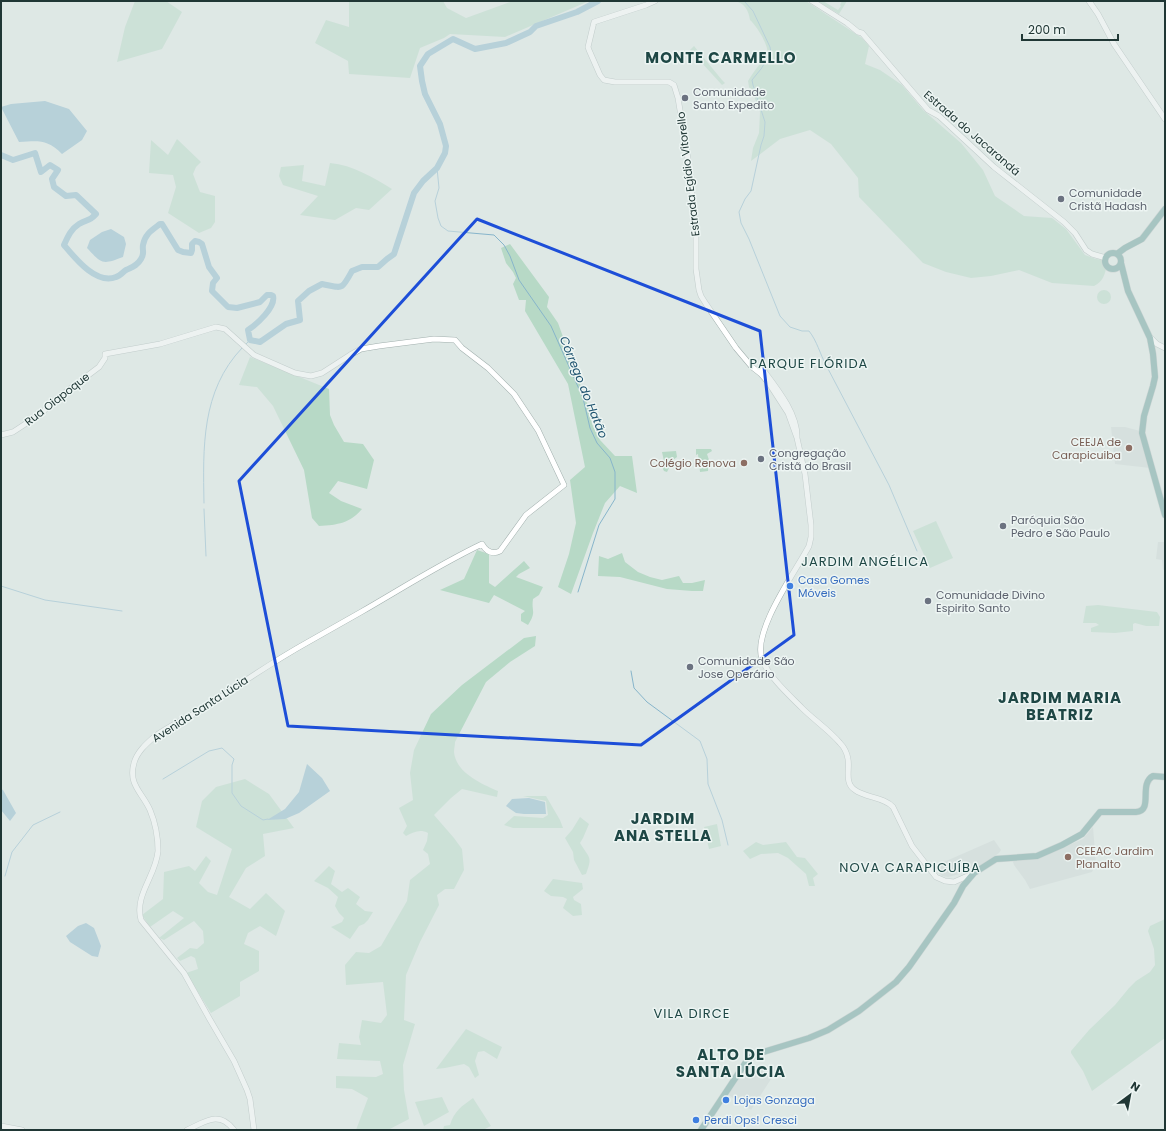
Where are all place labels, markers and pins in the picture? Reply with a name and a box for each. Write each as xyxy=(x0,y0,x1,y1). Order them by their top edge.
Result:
place label: Comunidade Santo Expedito xyxy=(693,84,774,113)
marker: Comunidade Santo Expedito xyxy=(680,93,690,103)
place label: Comunidade Cristã Hadash xyxy=(1069,185,1147,214)
marker: Comunidade Cristã Hadash xyxy=(1056,194,1066,204)
place label: CEEJA de Carapicuiba xyxy=(1052,434,1121,463)
marker: CEEJA de Carapicuiba xyxy=(1124,443,1134,453)
place label: Congregação Cristã do Brasil xyxy=(769,445,851,474)
marker: Congregação Cristã do Brasil xyxy=(756,454,766,464)
place label: Colégio Renova xyxy=(650,455,736,471)
marker: Colégio Renova xyxy=(739,458,749,468)
place label: Paróquia São Pedro e São Paulo xyxy=(1011,512,1110,541)
marker: Paróquia São Pedro e São Paulo xyxy=(998,521,1008,531)
place label: Casa Gomes Móveis xyxy=(798,572,870,601)
marker: Casa Gomes Móveis xyxy=(785,581,795,591)
place label: Comunidade Divino Espirito Santo xyxy=(936,587,1045,616)
marker: Comunidade Divino Espirito Santo xyxy=(923,596,933,606)
place label: Comunidade São Jose Operário xyxy=(698,653,795,682)
marker: Comunidade São Jose Operário xyxy=(685,662,695,672)
place label: CEEAC Jardim Planalto xyxy=(1076,843,1153,872)
marker: CEEAC Jardim Planalto xyxy=(1063,852,1073,862)
place label: Lojas Gonzaga xyxy=(734,1092,815,1108)
marker: Lojas Gonzaga xyxy=(721,1095,731,1105)
place label: Perdi Ops! Cresci xyxy=(704,1112,797,1128)
marker: Perdi Ops! Cresci xyxy=(691,1115,701,1125)

